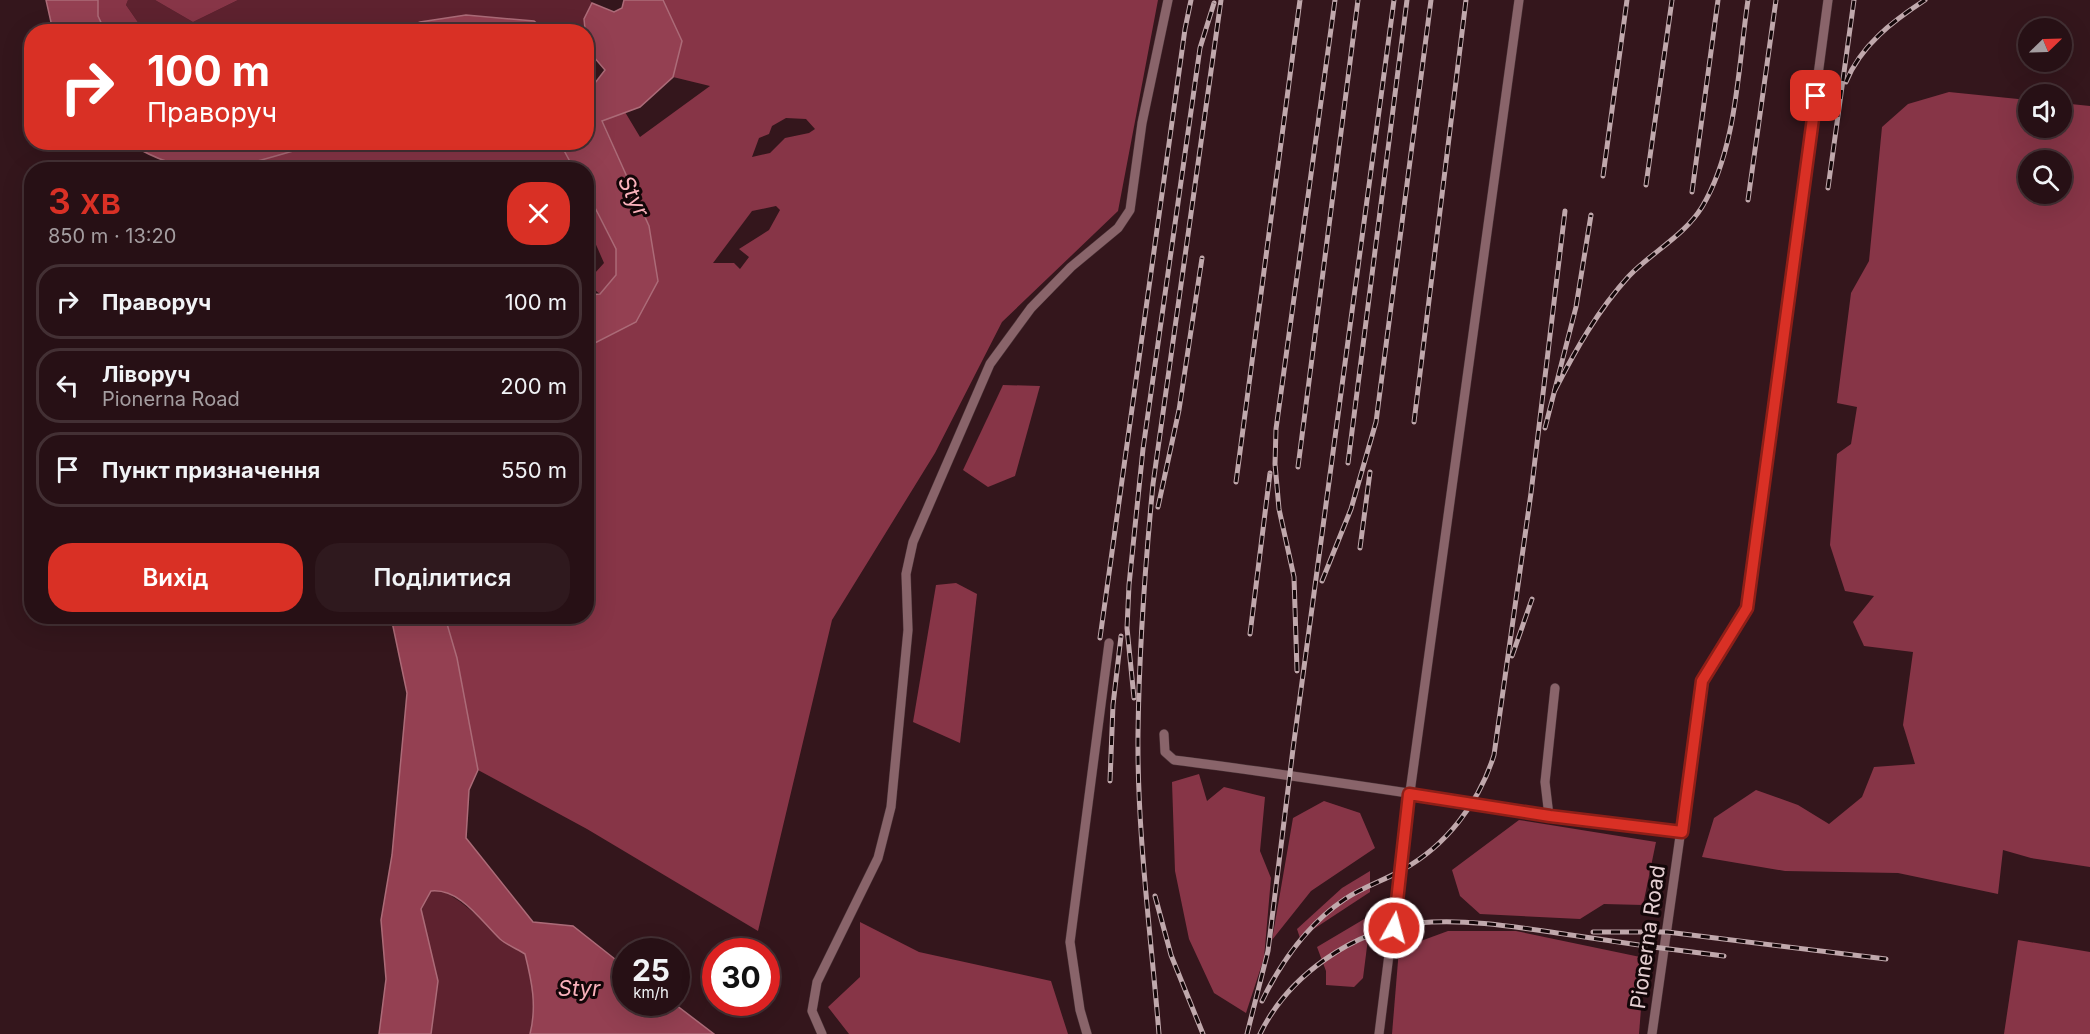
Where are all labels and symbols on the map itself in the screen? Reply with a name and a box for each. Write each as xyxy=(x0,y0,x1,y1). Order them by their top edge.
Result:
north arrow xyxy=(2018,18,2072,72)
pin xyxy=(1790,70,1841,121)
water label: Styr xyxy=(613,171,655,221)
street label: Pionerna Road xyxy=(1625,864,1670,1010)
position arrow xyxy=(1362,896,1426,960)
speed limit sign: 30 xyxy=(702,938,780,1016)
water label: Styr xyxy=(558,975,601,1001)

